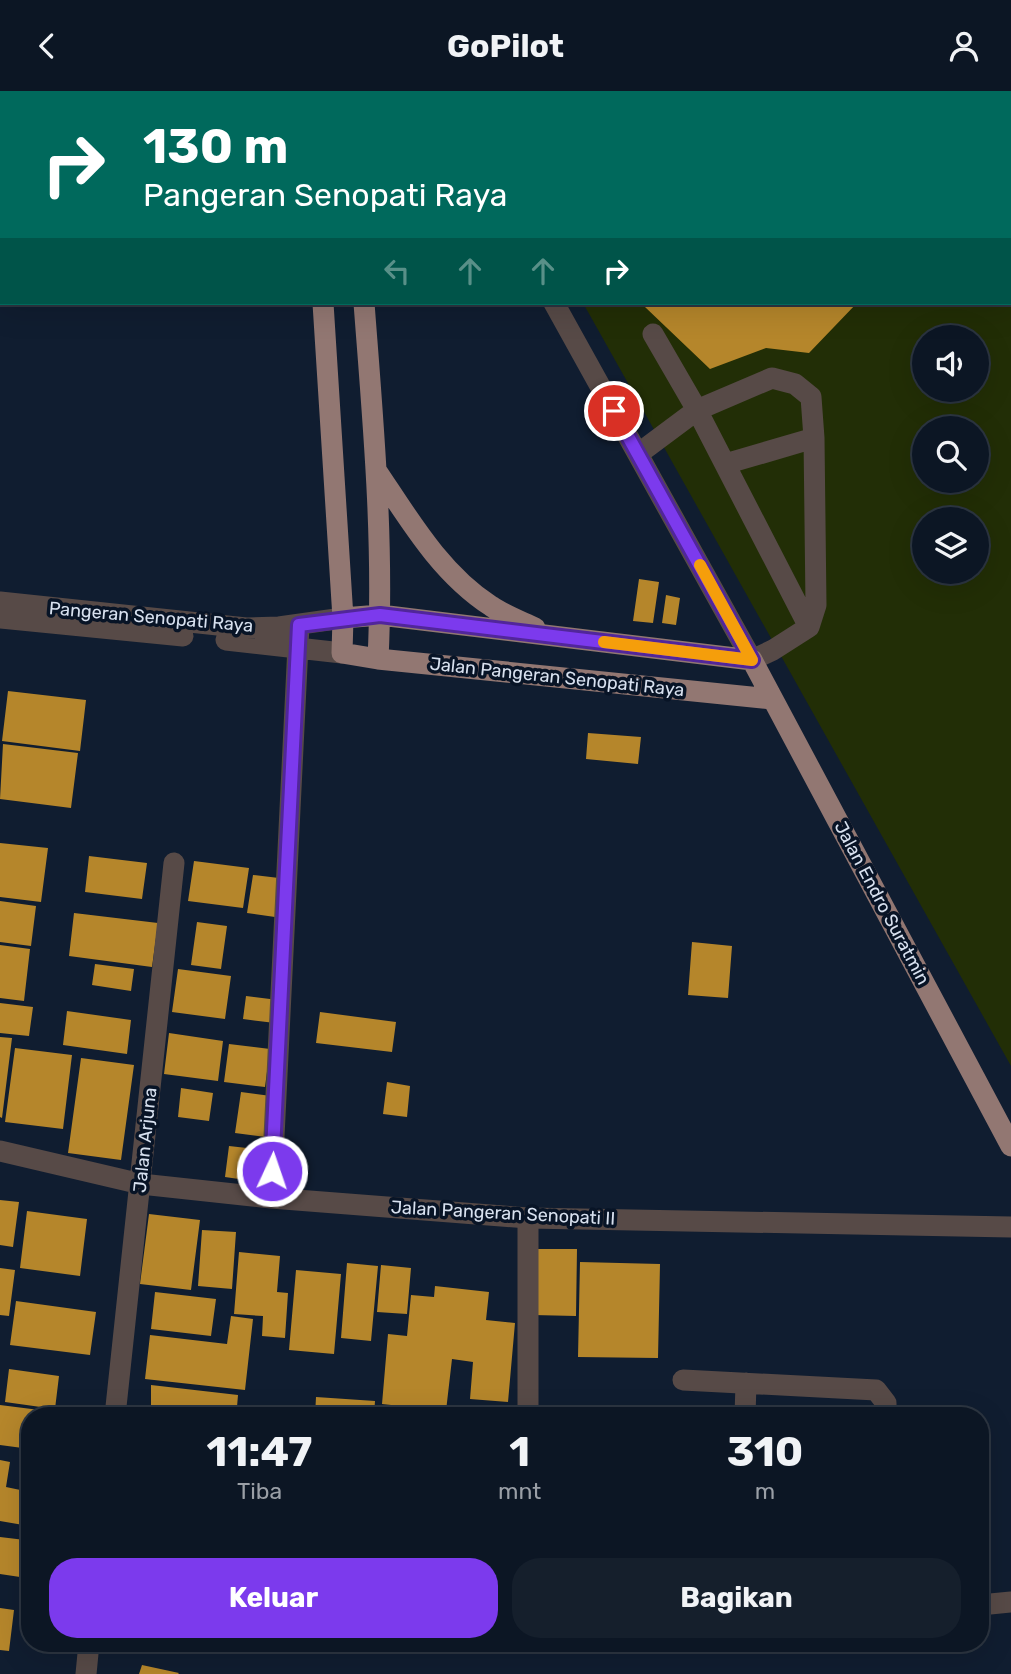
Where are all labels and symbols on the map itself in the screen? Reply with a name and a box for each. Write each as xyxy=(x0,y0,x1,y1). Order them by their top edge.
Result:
pin xyxy=(584,381,644,441)
street label: Pangeran Senopati Raya xyxy=(48,597,254,637)
street label: Jalan Pangeran Senopati Raya xyxy=(429,653,685,701)
street label: Jalan Endro Suratmin xyxy=(830,818,934,988)
street label: Jalan Arjuna xyxy=(129,1086,161,1194)
position arrow xyxy=(235,1134,309,1208)
street label: Jalan Pangeran Senopati II xyxy=(390,1196,616,1230)

